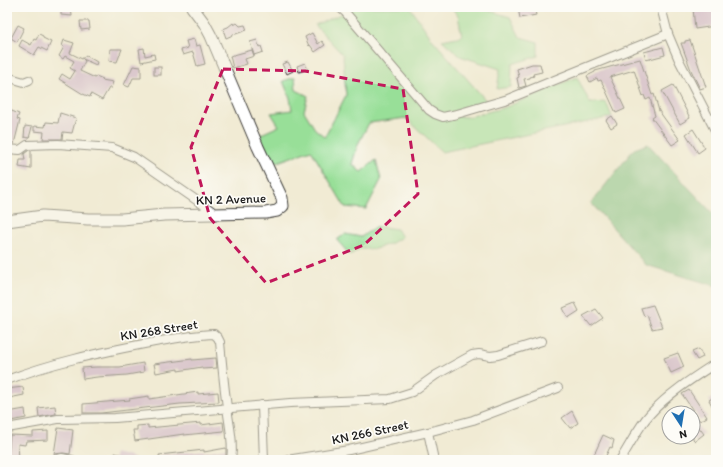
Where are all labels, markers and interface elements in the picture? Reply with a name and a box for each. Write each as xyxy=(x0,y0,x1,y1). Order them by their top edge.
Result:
street label: KN 2 Avenue xyxy=(196,190,266,208)
street label: KN 268 Street xyxy=(119,316,199,344)
north arrow xyxy=(661,405,701,445)
street label: KN 266 Street xyxy=(330,417,410,447)
text: N xyxy=(678,427,688,441)

